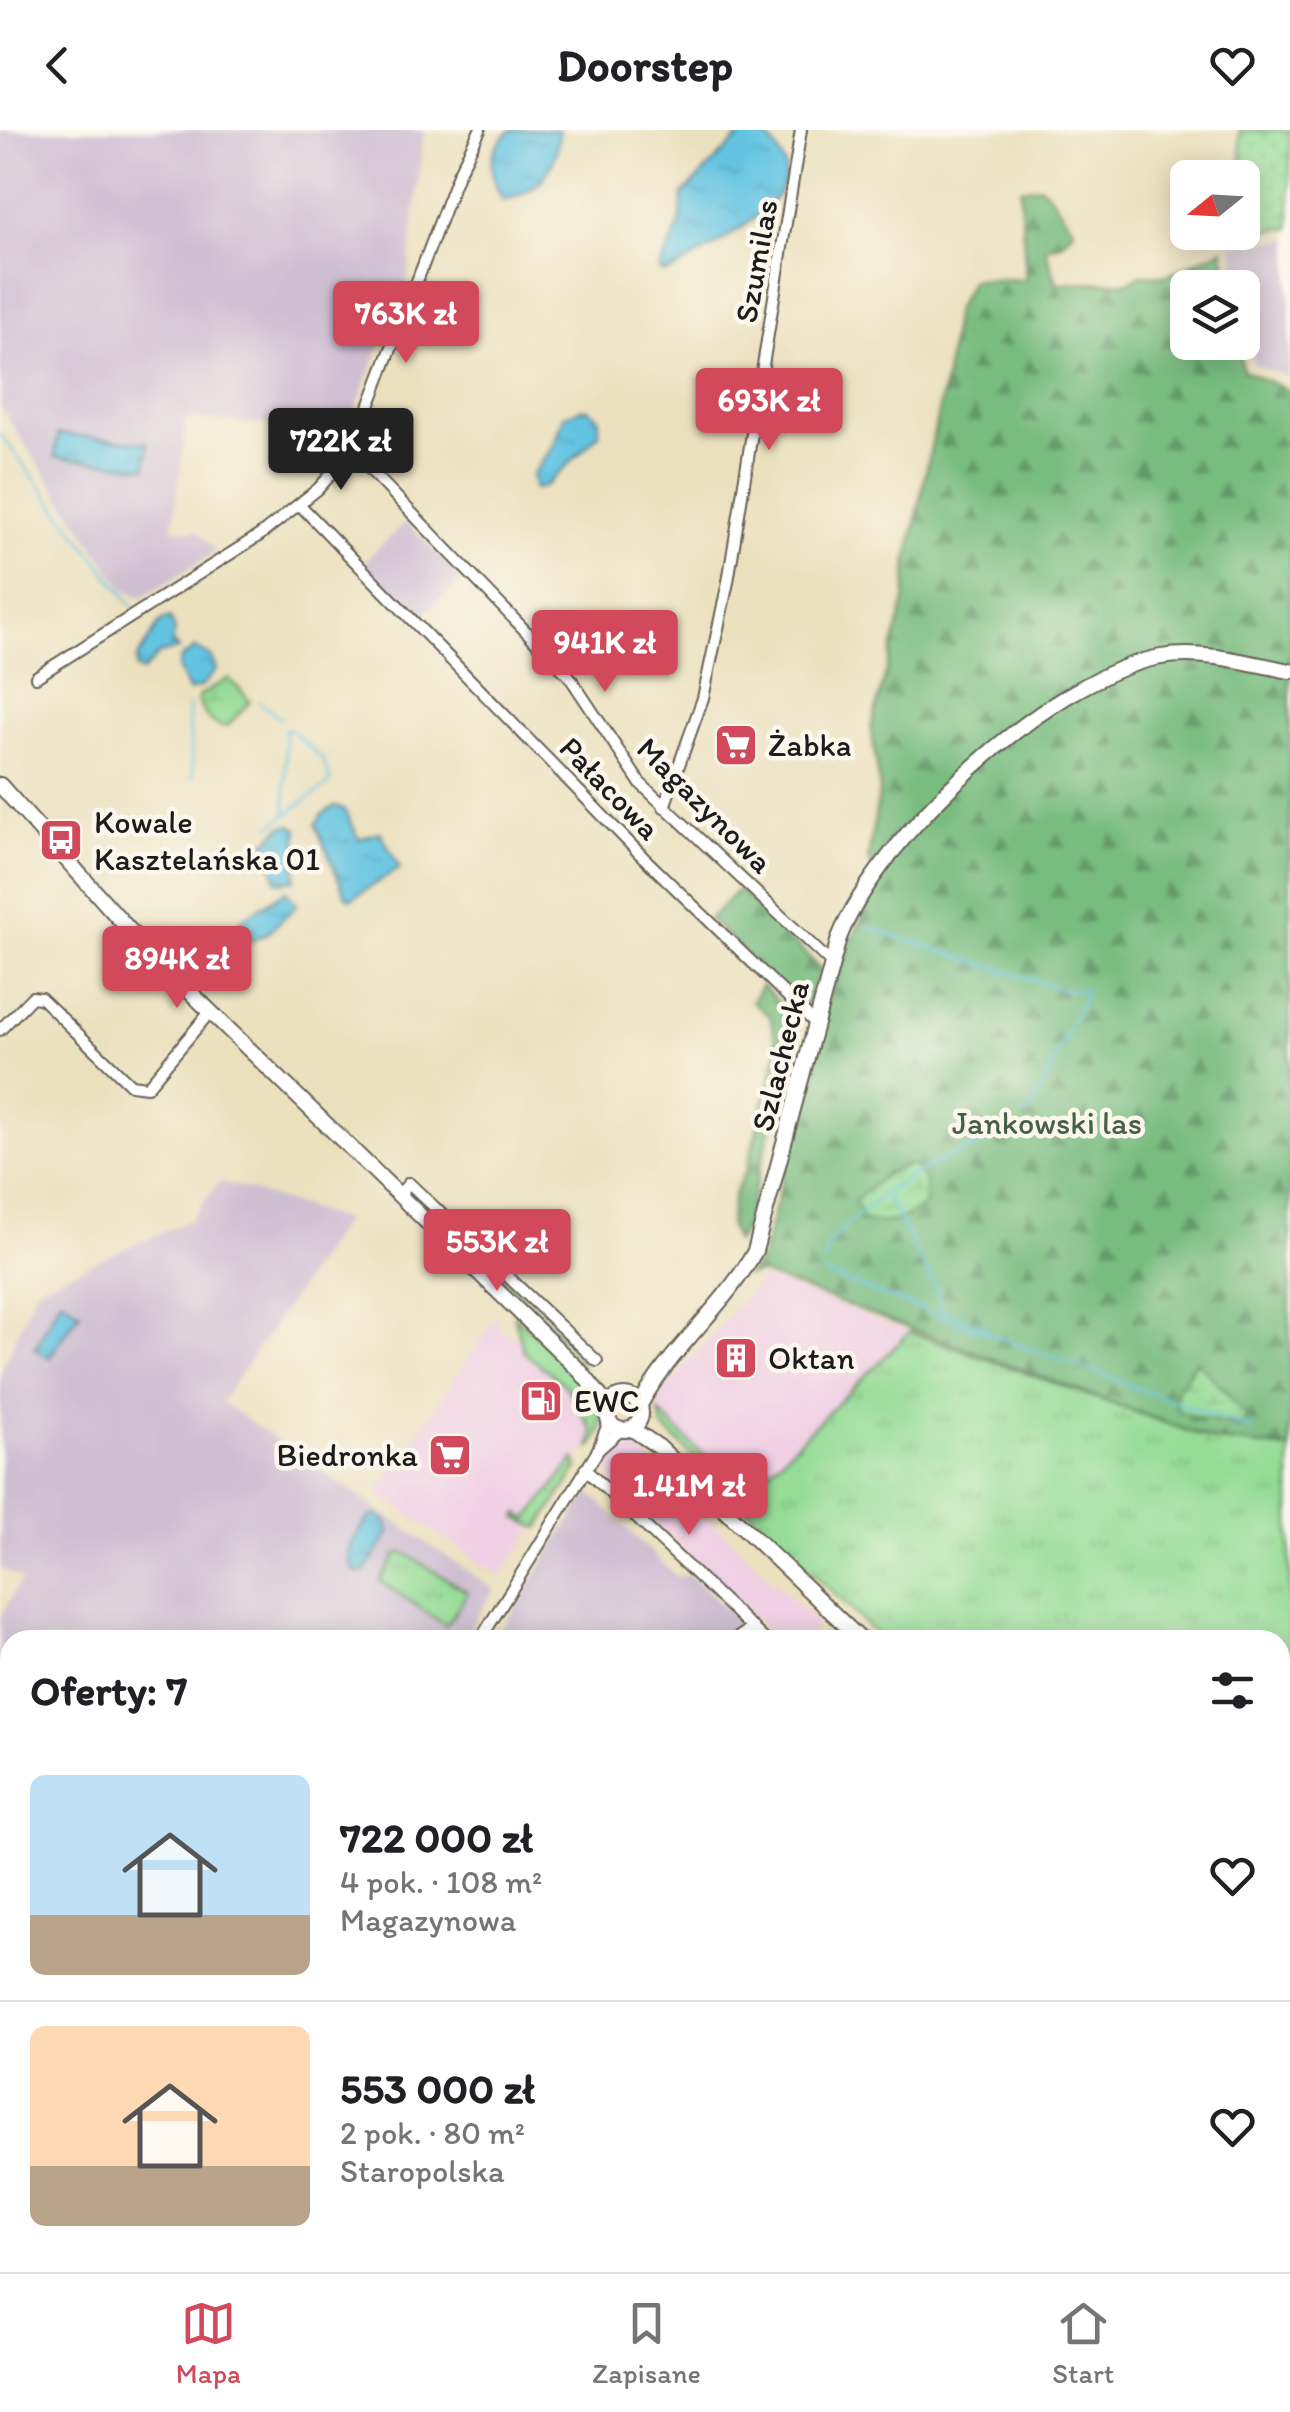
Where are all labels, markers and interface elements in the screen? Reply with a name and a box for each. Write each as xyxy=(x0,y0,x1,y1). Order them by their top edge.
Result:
icon: back xyxy=(30,38,85,93)
text: Doorstep xyxy=(557,38,733,92)
icon: heart xyxy=(1205,38,1260,93)
north arrow xyxy=(1170,160,1260,250)
map controls xyxy=(1170,160,1260,360)
street label: Szumilas xyxy=(726,196,786,326)
button: layers xyxy=(1170,270,1260,360)
pin: 763K zł xyxy=(314,281,498,366)
text: 763K zł xyxy=(355,294,457,332)
pin: 693K zł xyxy=(677,368,861,453)
text: 693K zł xyxy=(718,381,820,419)
pin: 722K zł xyxy=(249,408,433,493)
text: 722K zł xyxy=(290,421,392,459)
pin: 941K zł xyxy=(513,610,697,695)
text: 941K zł xyxy=(554,623,656,661)
supermarket icon: Żabka xyxy=(713,722,759,768)
place label: Żabka xyxy=(768,726,852,764)
street label: Pałacowa xyxy=(552,729,669,848)
street label: Magazynowa xyxy=(629,729,781,881)
place label: Kowale Kasztelańska 01 xyxy=(94,803,320,878)
bus stop icon: Kowale Kasztelańska 01 xyxy=(38,817,84,863)
pin: 894K zł xyxy=(85,926,269,1011)
text: 894K zł xyxy=(124,939,230,977)
street label: Szlachecka xyxy=(743,976,817,1135)
park label: Jankowski las xyxy=(952,1104,1142,1142)
pin: 553K zł xyxy=(405,1209,589,1294)
text: 553K zł xyxy=(446,1222,548,1260)
building icon: Oktan xyxy=(713,1335,759,1381)
place label: Oktan xyxy=(768,1339,855,1377)
fuel station icon: EWC xyxy=(518,1378,564,1424)
place label: EWC xyxy=(574,1382,640,1420)
supermarket icon: Biedronka xyxy=(427,1432,473,1478)
place label: Biedronka xyxy=(277,1436,418,1474)
pin: 1.41M zł xyxy=(586,1453,792,1538)
text: 1.41M zł xyxy=(632,1466,746,1504)
icon: filters xyxy=(1205,1663,1260,1718)
text: Oferty: 7 xyxy=(30,1665,187,1716)
text: 722 000 zł xyxy=(340,1812,533,1863)
icon: home xyxy=(110,1815,230,1935)
icon: heart xyxy=(1205,1848,1260,1903)
text: 4 pok. · 108 m² xyxy=(340,1863,542,1901)
text: Magazynowa xyxy=(340,1901,516,1939)
text: 553 000 zł xyxy=(340,2063,535,2114)
icon: home xyxy=(110,2066,230,2186)
icon: heart xyxy=(1205,2099,1260,2154)
text: 2 pok. · 80 m² xyxy=(340,2114,525,2152)
text: Staropolska xyxy=(340,2152,505,2190)
tab: Mapa xyxy=(176,2296,241,2390)
tab: Zapisane xyxy=(592,2296,701,2390)
tab: Start xyxy=(1052,2296,1114,2390)

